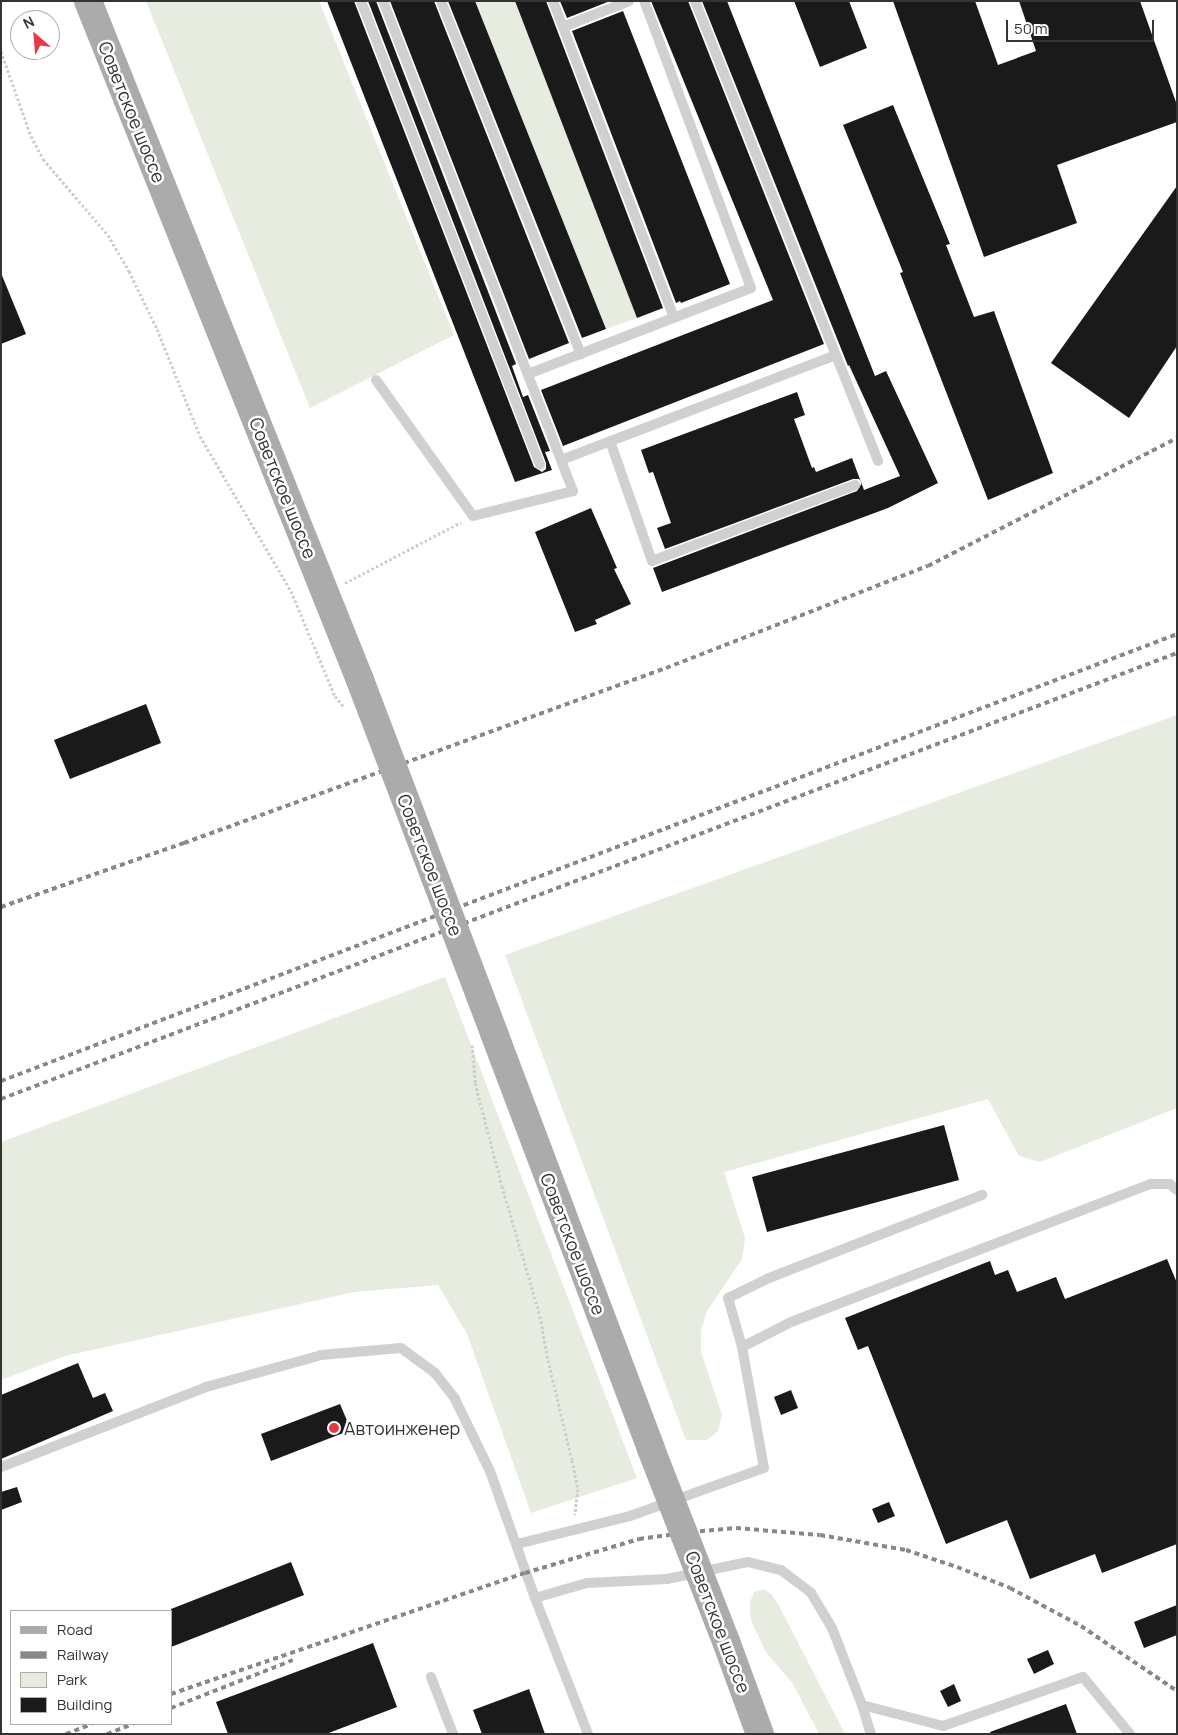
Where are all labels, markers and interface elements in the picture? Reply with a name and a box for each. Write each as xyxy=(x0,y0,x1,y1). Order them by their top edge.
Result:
north arrow xyxy=(10,10,60,60)
scale bar xyxy=(1008,10,1156,42)
text: N xyxy=(20,11,37,33)
text: 50 m xyxy=(1014,18,1048,39)
street label: Советское шоссе xyxy=(94,38,170,186)
street label: Советское шоссе xyxy=(245,414,321,562)
street label: Советское шоссе xyxy=(393,791,467,939)
street label: Советское шоссе xyxy=(536,1170,610,1318)
place label: Автоинженер xyxy=(344,1417,460,1439)
marker: Автоинженер xyxy=(328,1422,340,1434)
street label: Советское шоссе xyxy=(681,1548,755,1696)
legend xyxy=(10,1610,172,1725)
text: Road xyxy=(57,1619,93,1640)
text: Railway xyxy=(57,1644,109,1665)
text: Park xyxy=(57,1669,87,1690)
text: Building xyxy=(57,1694,112,1715)

